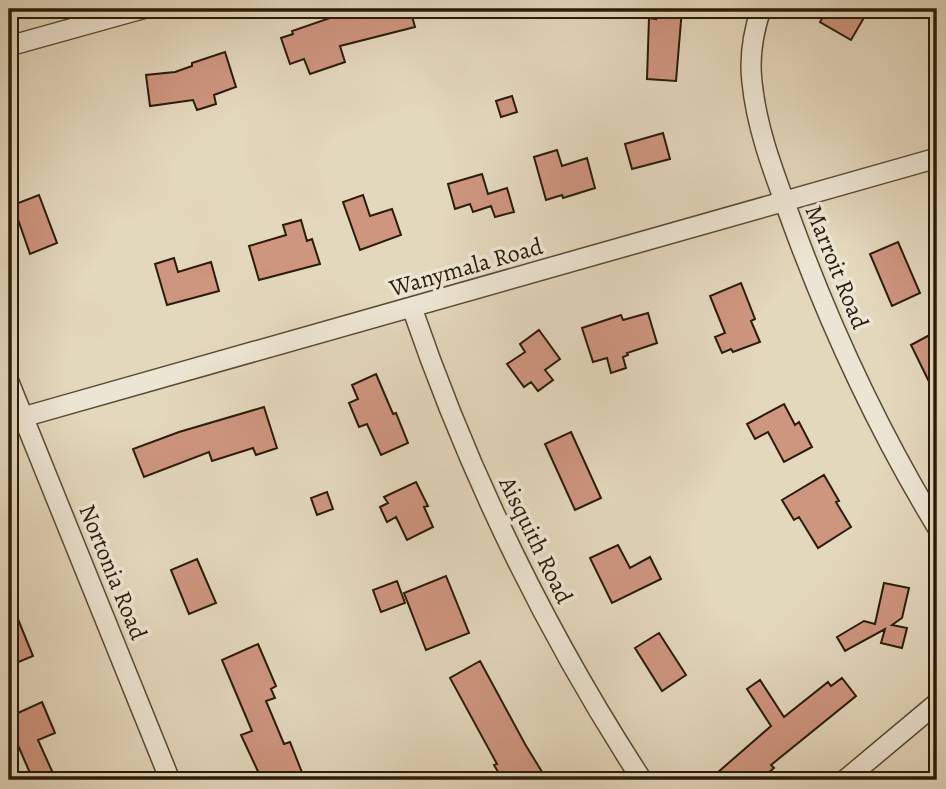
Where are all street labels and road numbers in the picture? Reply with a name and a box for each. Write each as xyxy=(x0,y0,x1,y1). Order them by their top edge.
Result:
street label: Marroit Road xyxy=(798,200,876,334)
street label: Wanymala Road xyxy=(385,230,546,304)
street label: Aisquith Road xyxy=(491,470,581,609)
street label: Nortonia Road xyxy=(71,499,155,645)

